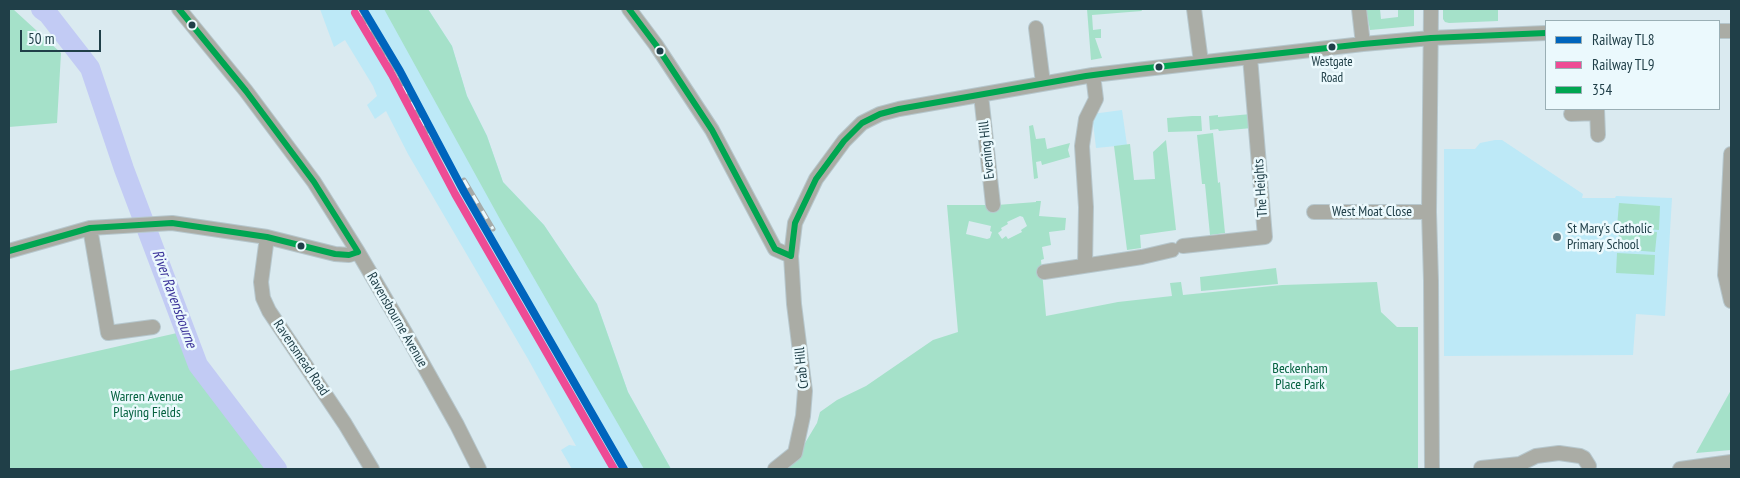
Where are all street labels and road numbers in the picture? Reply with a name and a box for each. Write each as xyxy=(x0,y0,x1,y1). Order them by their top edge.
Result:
street label: Evening Hill xyxy=(976,120,998,180)
street label: The Heights xyxy=(1251,158,1271,218)
street label: West Moat Close xyxy=(1332,204,1412,220)
street label: Ravensbourne Avenue xyxy=(363,270,431,370)
street label: Ravensmead Road xyxy=(269,317,333,399)
street label: Crab Hill xyxy=(791,346,813,390)

